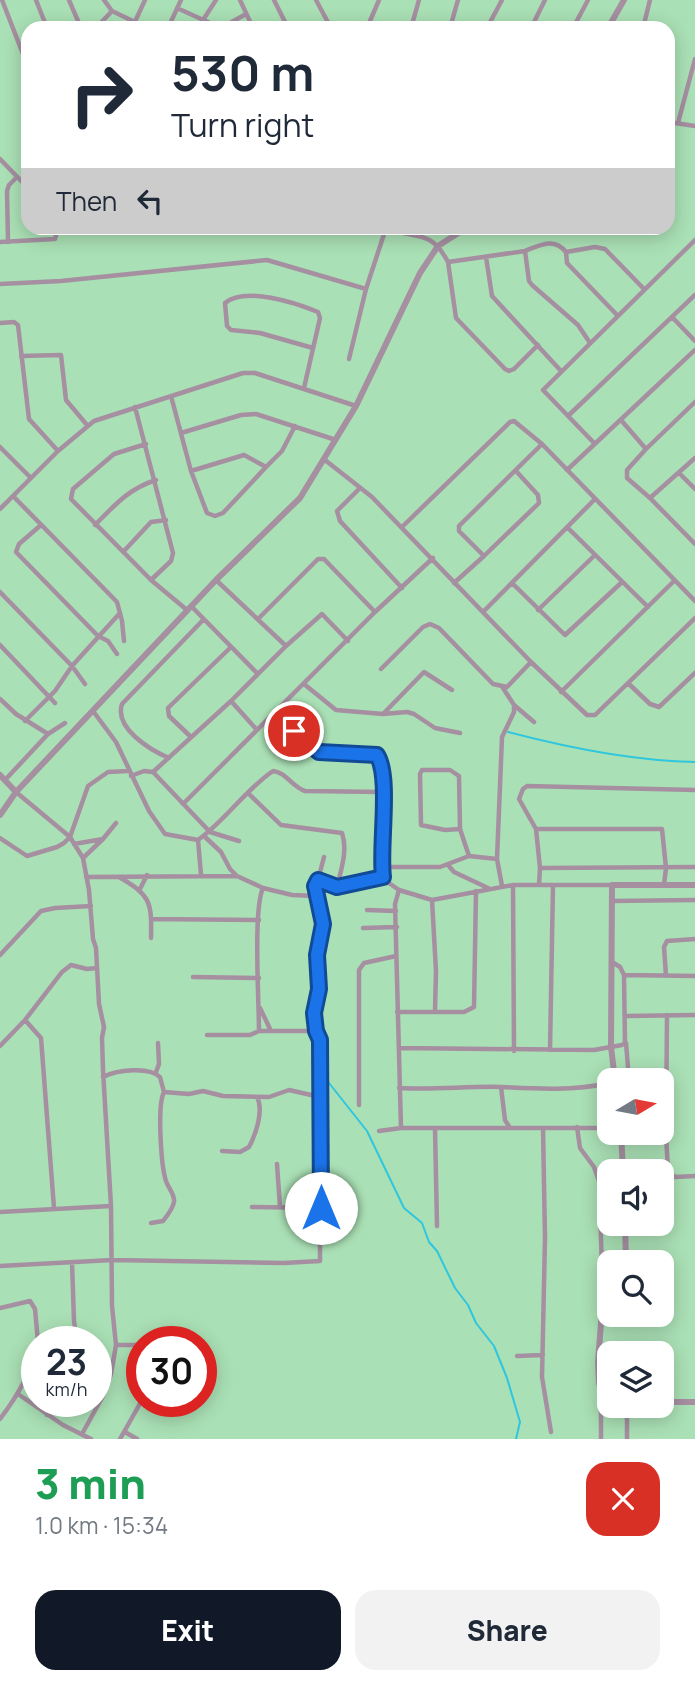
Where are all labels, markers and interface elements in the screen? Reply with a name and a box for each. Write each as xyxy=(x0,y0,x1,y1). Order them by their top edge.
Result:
text: 530 m xyxy=(171,39,314,106)
icon: right xyxy=(56,49,147,140)
text: Turn right xyxy=(171,103,314,147)
icon: left xyxy=(131,182,169,220)
text: Then xyxy=(56,183,117,219)
pin xyxy=(264,701,324,761)
icon: arrive xyxy=(275,712,313,750)
north arrow xyxy=(597,1068,674,1144)
map controls xyxy=(597,1068,674,1418)
button: sound xyxy=(597,1159,674,1236)
position arrow xyxy=(284,1171,358,1245)
button: search xyxy=(597,1250,674,1327)
speed limit sign: 30 xyxy=(126,1326,217,1417)
text: 23 xyxy=(46,1338,87,1386)
button: layers xyxy=(597,1341,674,1418)
text: km/h xyxy=(46,1377,87,1401)
text: 3 min xyxy=(35,1454,146,1512)
button: close xyxy=(586,1462,660,1536)
text: 1.0 km · 15:34 xyxy=(35,1509,168,1541)
button: Exit xyxy=(35,1590,341,1670)
button: Share xyxy=(355,1590,660,1670)

